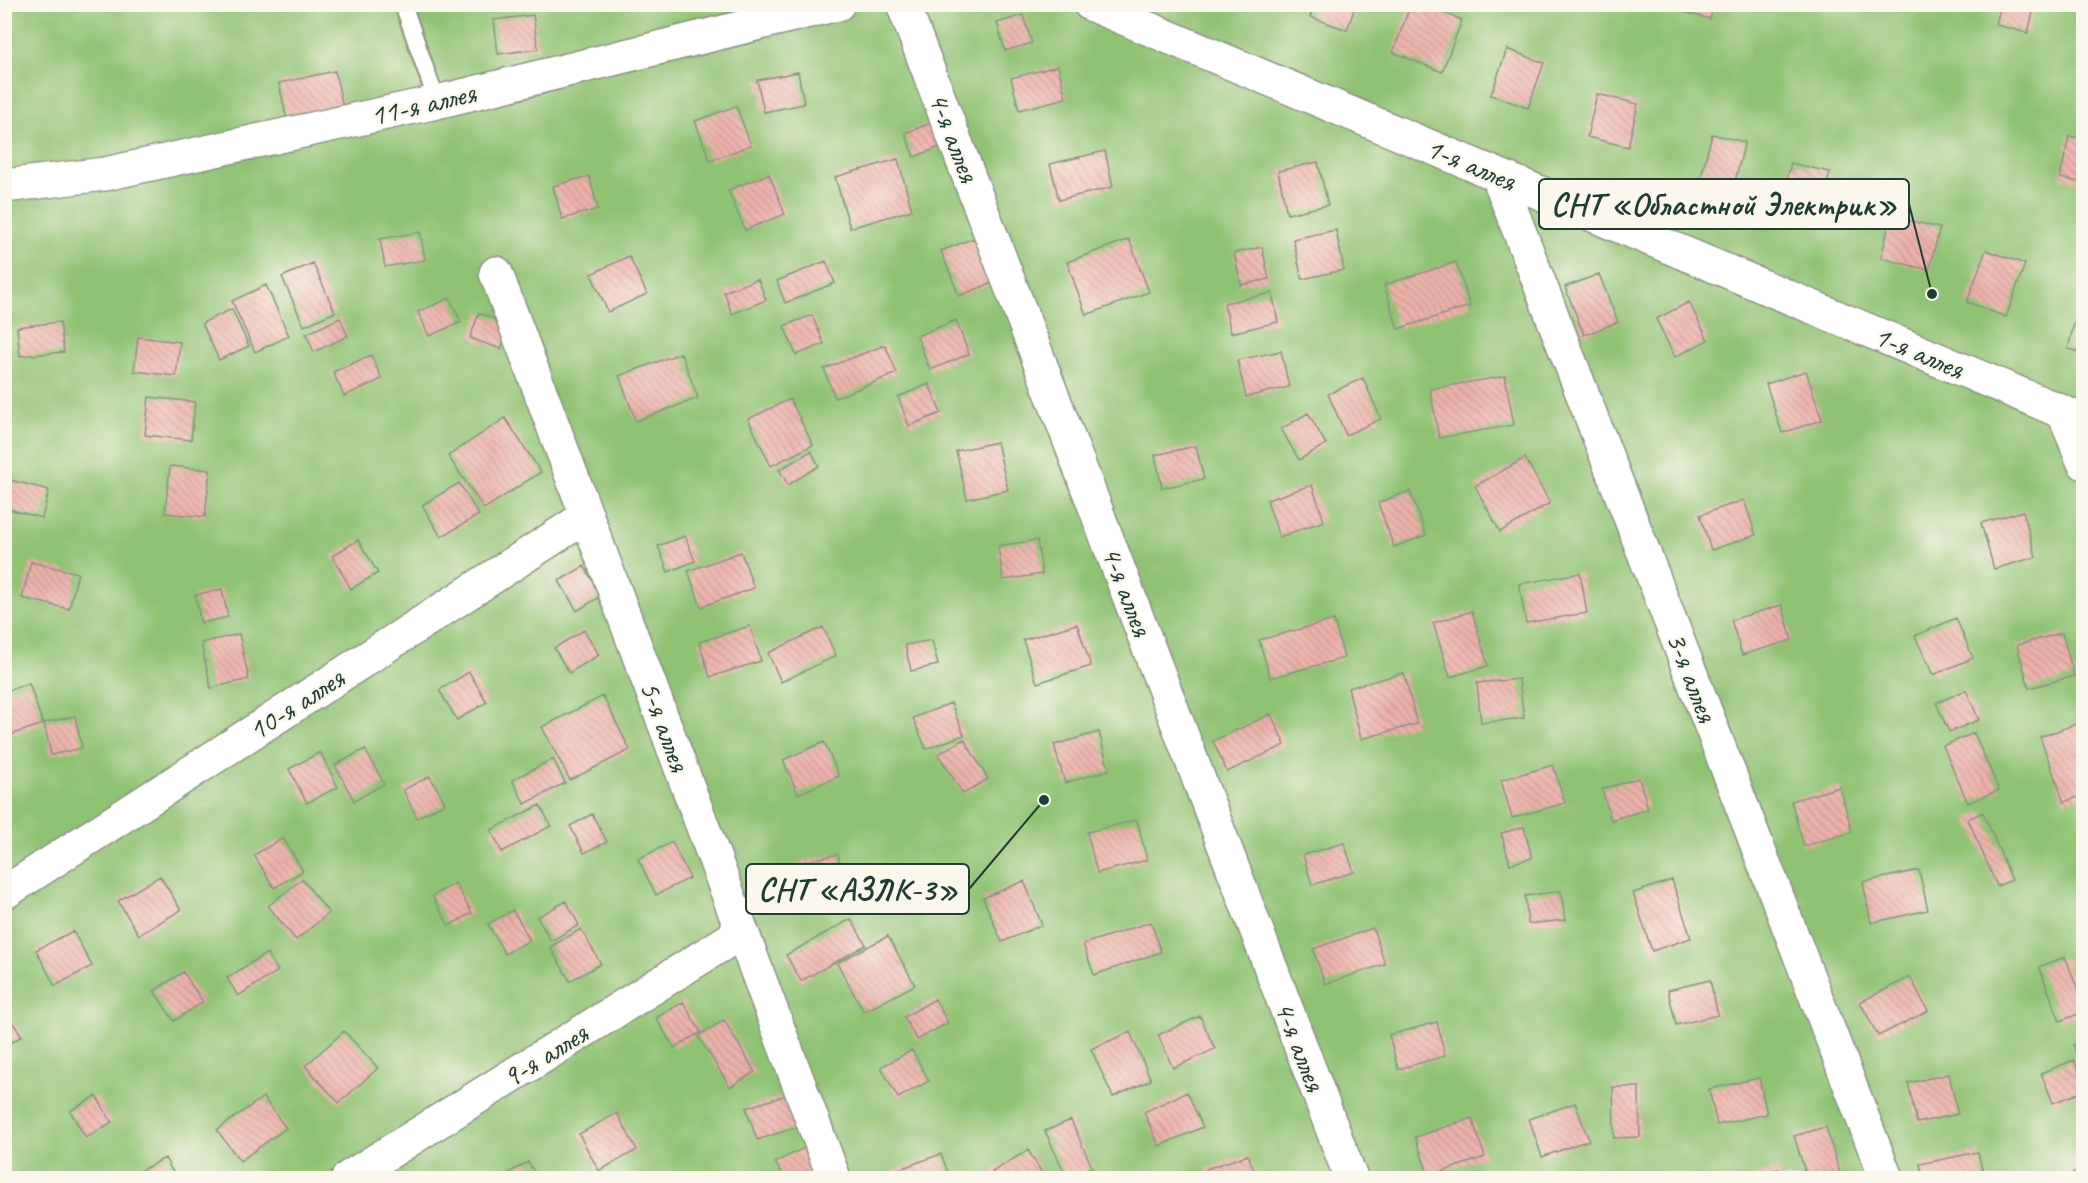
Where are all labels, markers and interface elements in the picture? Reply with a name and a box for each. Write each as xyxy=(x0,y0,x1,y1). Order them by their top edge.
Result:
street label: 11-я аллея xyxy=(367,73,481,135)
street label: 4-я аллея xyxy=(919,86,989,189)
street label: 1-я аллея xyxy=(1420,128,1523,200)
callout: СНТ «Областной Электрик» xyxy=(1539,179,1909,229)
text: СНТ «Областной Электрик» xyxy=(1551,184,1897,225)
street label: 1-я аллея xyxy=(1868,316,1971,388)
street label: 4-я аллея xyxy=(1092,540,1162,643)
street label: 3-я аллея xyxy=(1657,626,1727,729)
street label: 10-я аллея xyxy=(241,658,352,749)
street label: 5-я аллея xyxy=(631,676,699,778)
callout: СНТ «АЗЛК-3» xyxy=(746,864,969,914)
text: СНТ «АЗЛК-3» xyxy=(758,869,958,910)
street label: 4-я аллея xyxy=(1265,995,1335,1098)
street label: 9-я аллея xyxy=(495,1013,596,1096)

